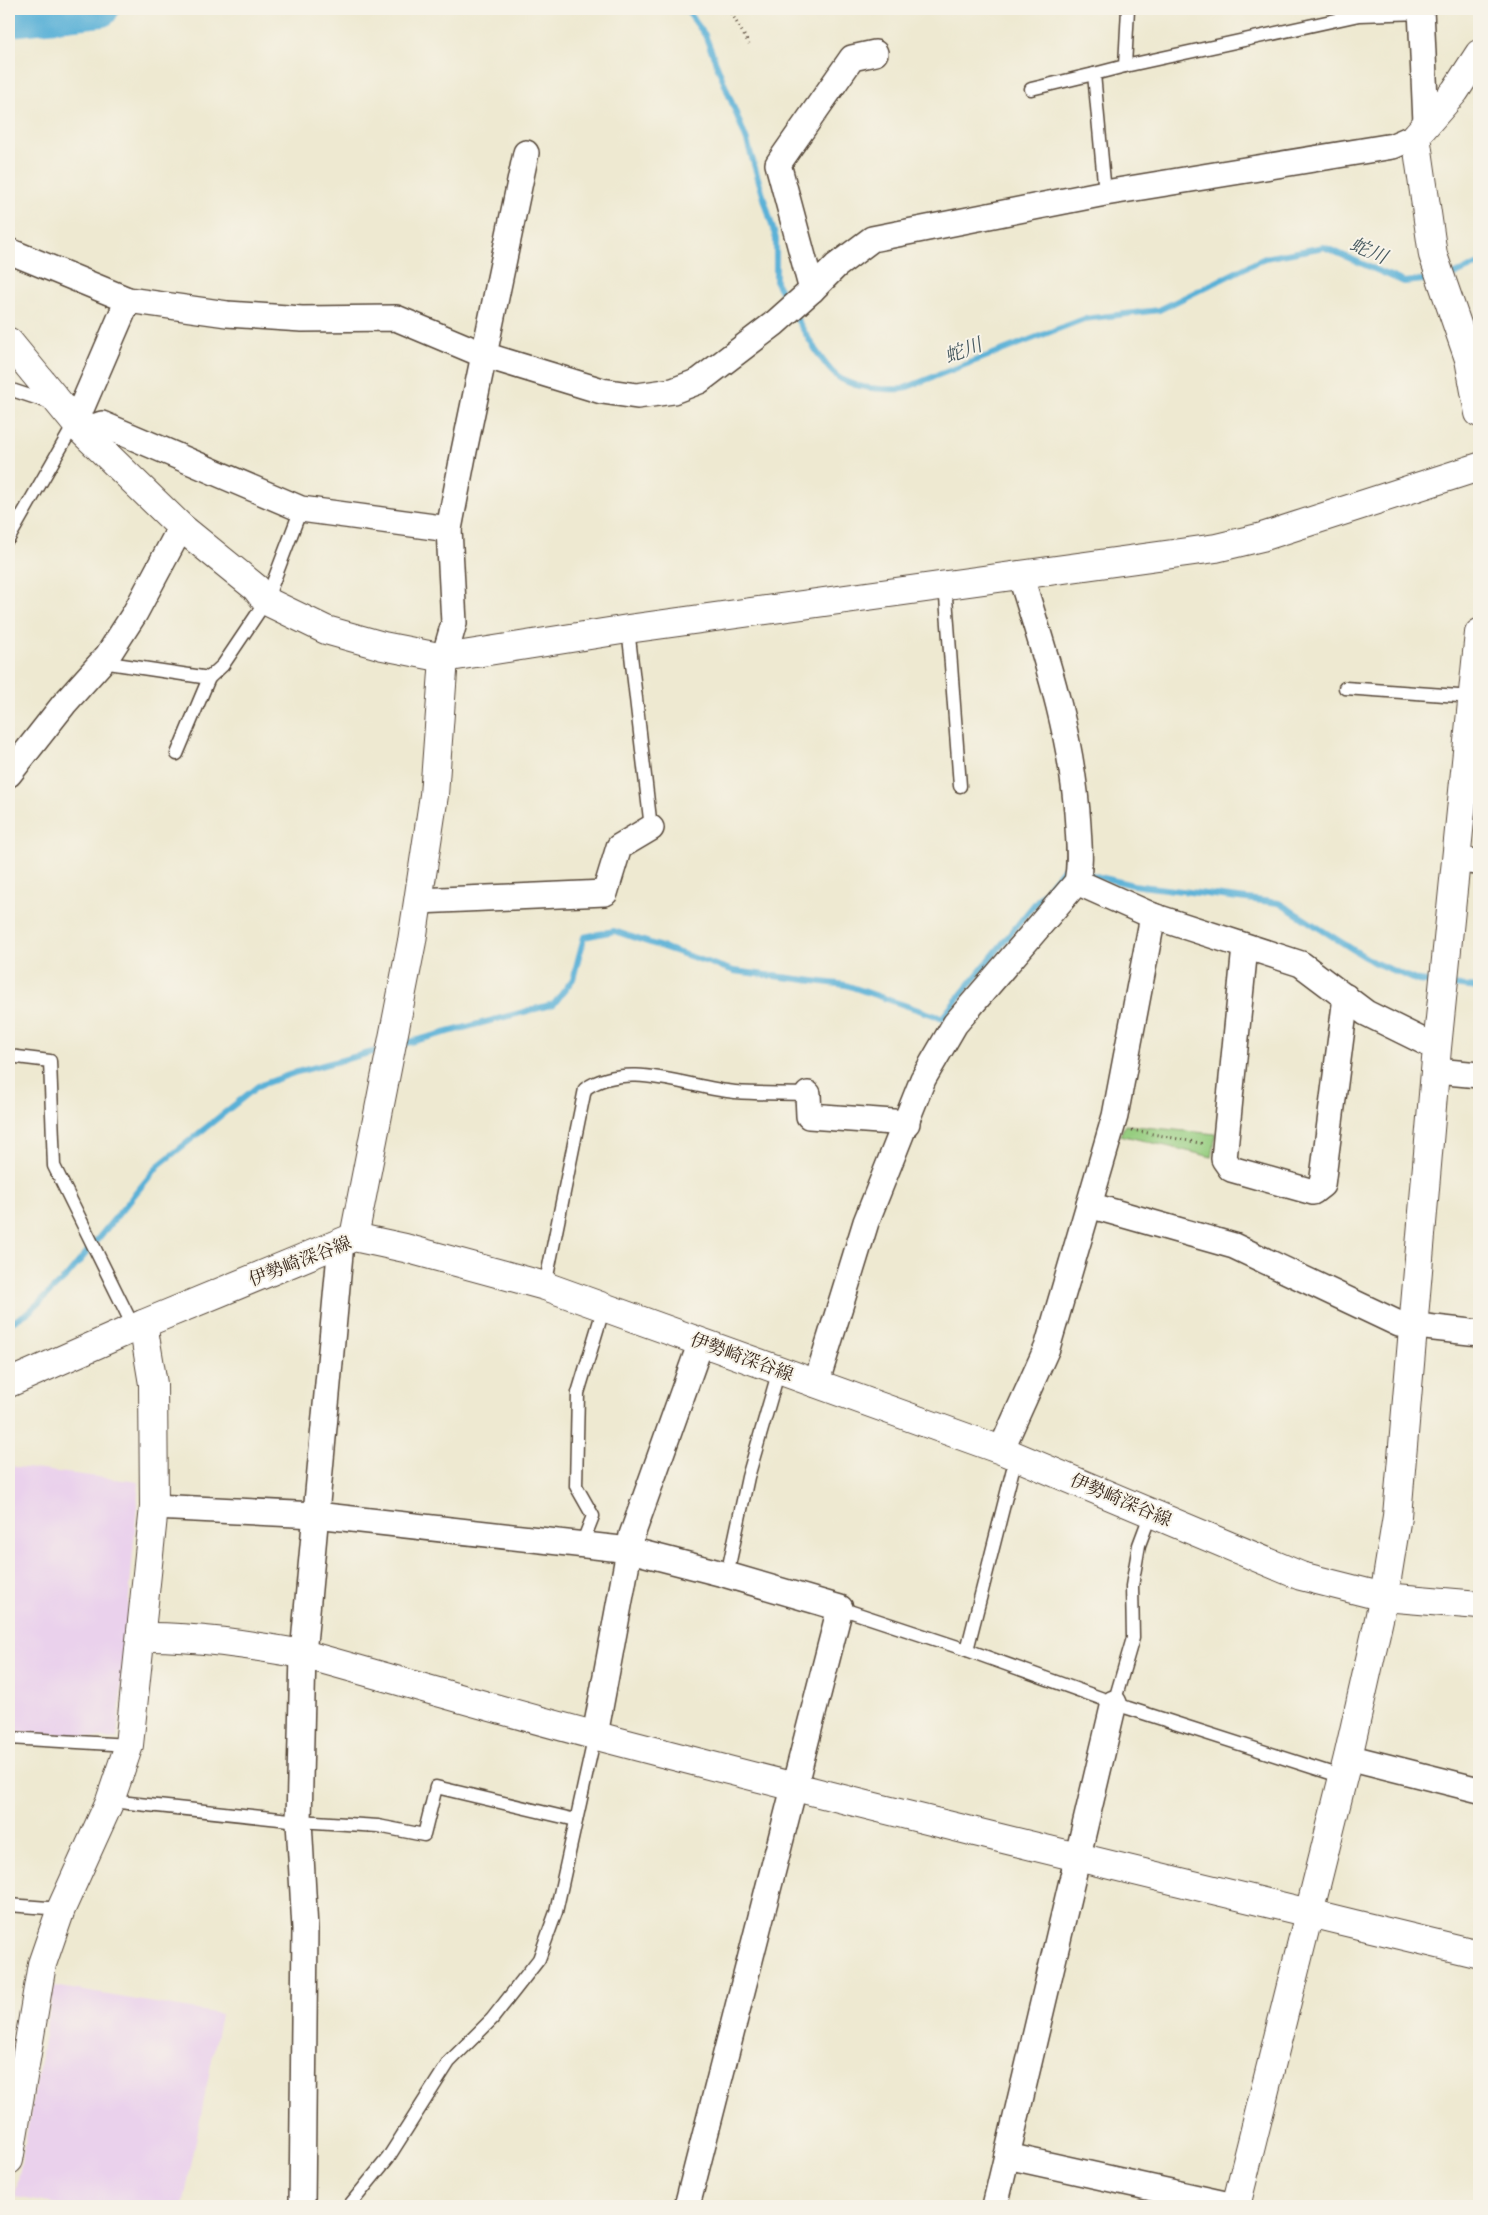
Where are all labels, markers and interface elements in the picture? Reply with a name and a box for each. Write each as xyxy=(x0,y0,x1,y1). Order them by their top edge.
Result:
water label: 蛇川 xyxy=(1346,232,1393,270)
water label: 蛇川 xyxy=(941,331,987,369)
street label: 伊勢崎深谷線 xyxy=(245,1230,354,1291)
street label: 伊勢崎深谷線 xyxy=(687,1327,797,1386)
street label: 伊勢崎深谷線 xyxy=(1067,1468,1175,1531)

